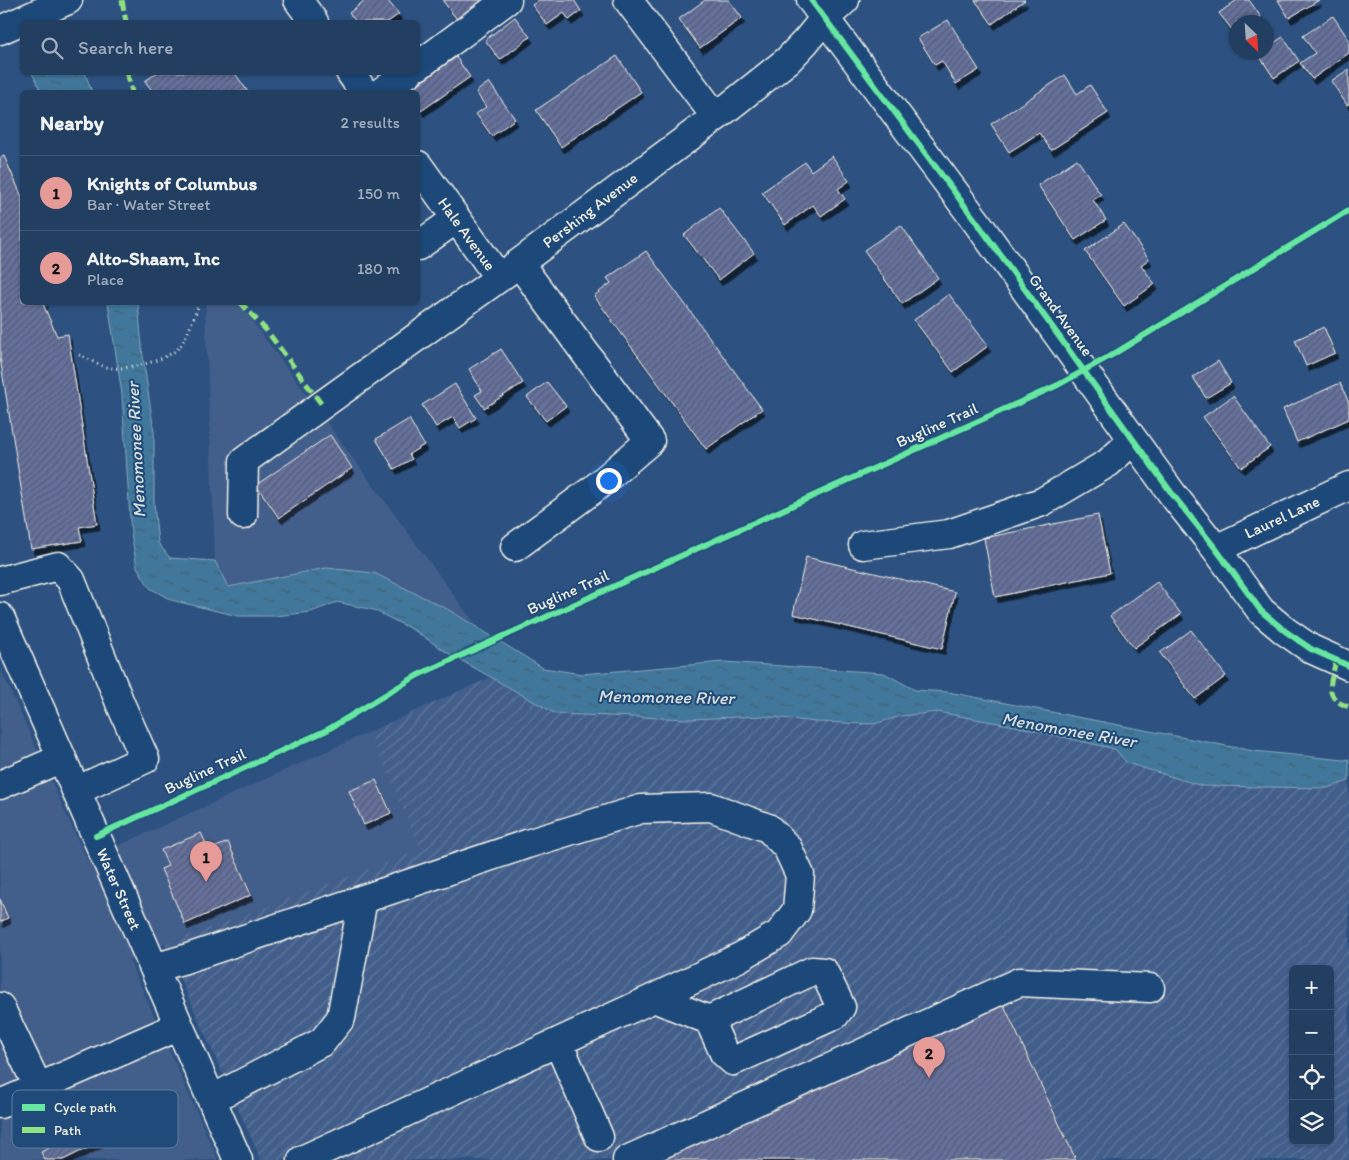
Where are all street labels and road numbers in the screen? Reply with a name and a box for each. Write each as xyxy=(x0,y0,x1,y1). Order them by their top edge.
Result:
street label: Pershing Avenue xyxy=(539,168,641,252)
street label: Hale Avenue xyxy=(434,194,500,274)
street label: Grand Avenue xyxy=(1025,270,1097,360)
street label: Bugline Trail xyxy=(893,398,981,451)
street label: Laurel Lane xyxy=(1242,491,1322,543)
street label: Bugline Trail xyxy=(524,565,612,618)
street label: Bugline Trail xyxy=(161,744,249,798)
street label: Water Street xyxy=(93,845,145,933)

